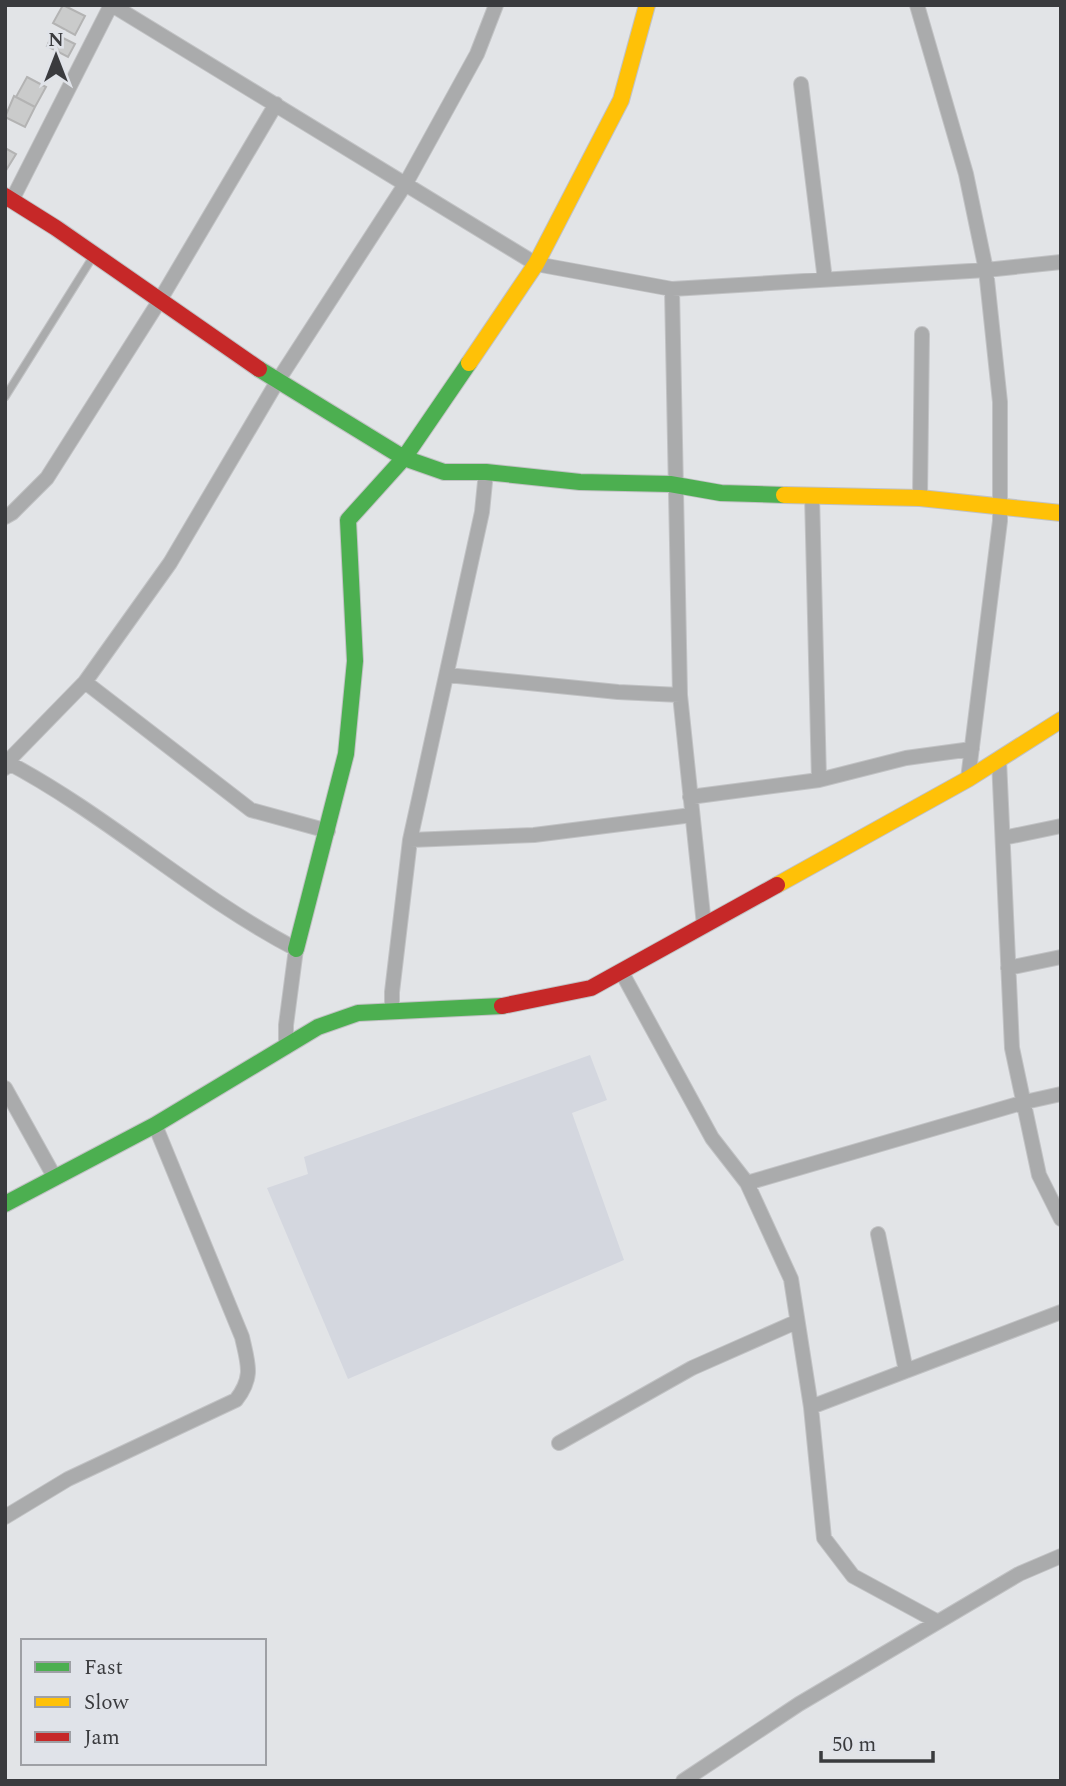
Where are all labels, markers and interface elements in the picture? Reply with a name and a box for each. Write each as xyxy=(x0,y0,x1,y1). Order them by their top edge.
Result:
north arrow xyxy=(21,21,91,91)
text: N xyxy=(48,26,64,55)
legend xyxy=(21,1639,266,1765)
text: Fast xyxy=(84,1652,123,1684)
text: Slow xyxy=(84,1687,130,1719)
scale bar xyxy=(821,1720,933,1764)
text: Jam xyxy=(84,1722,120,1754)
text: 50 m xyxy=(832,1729,876,1761)

